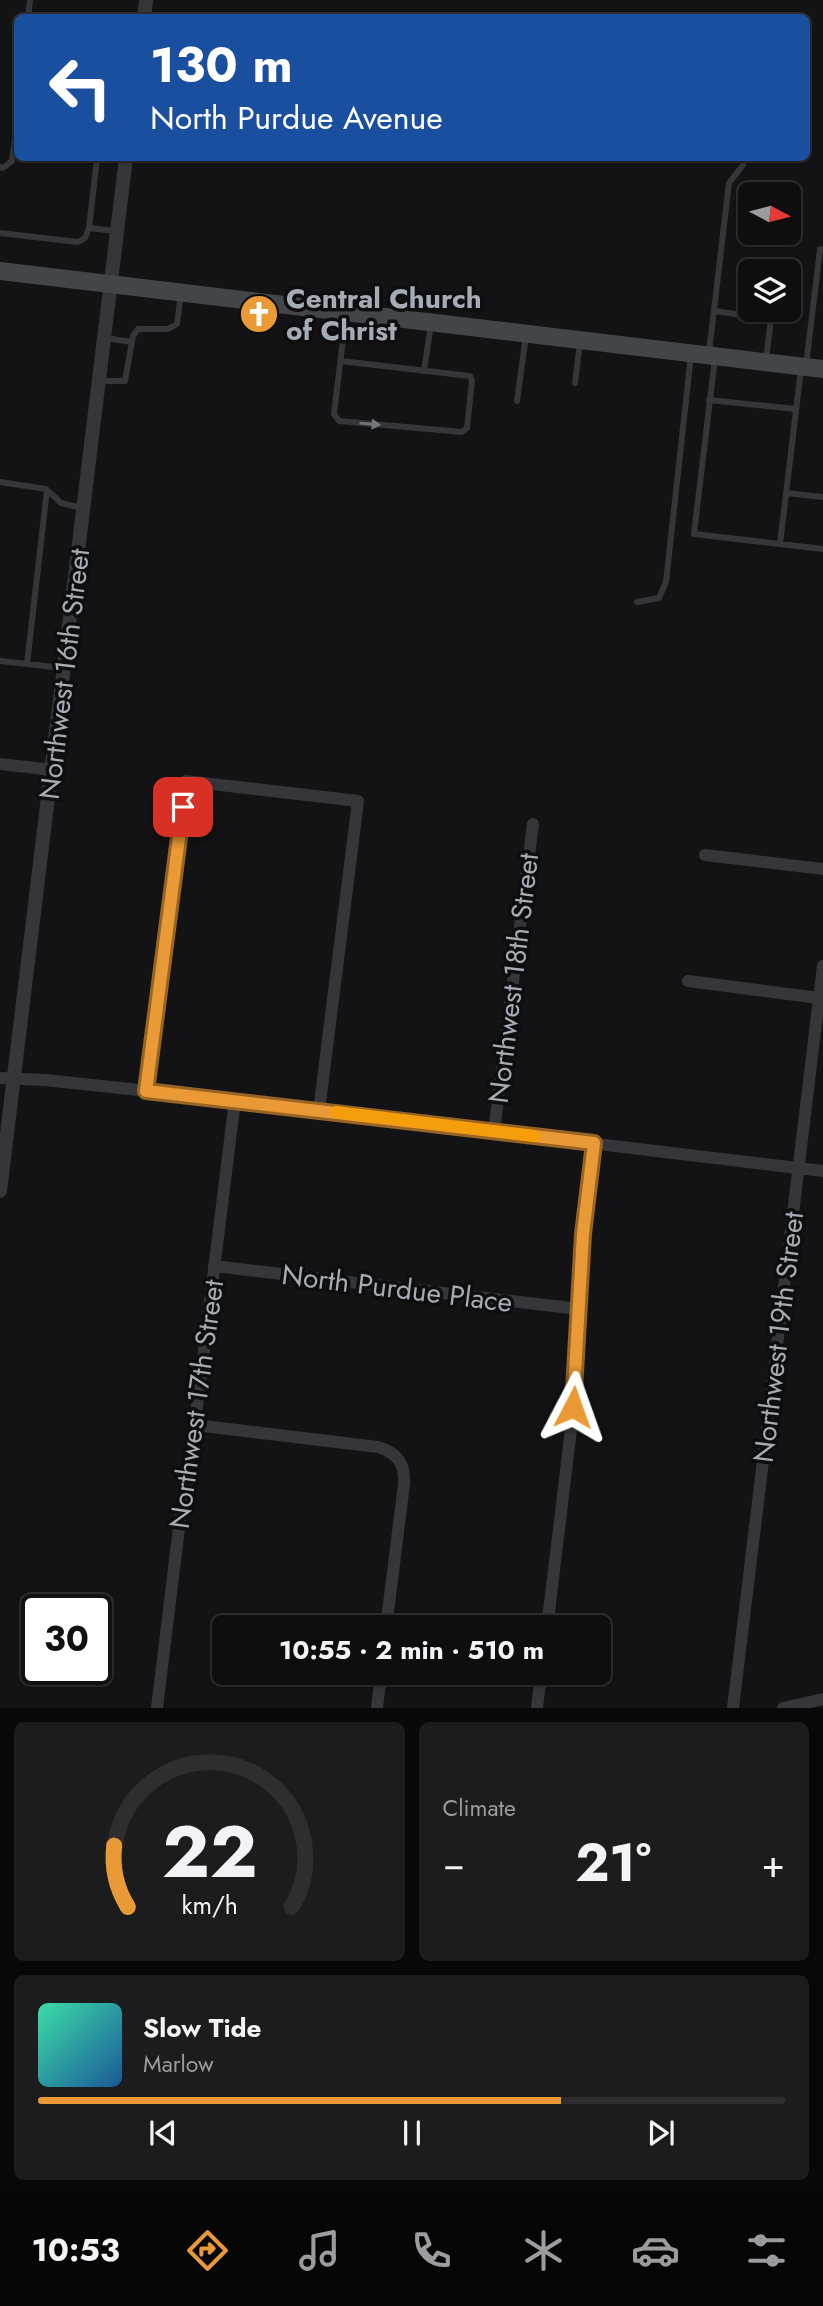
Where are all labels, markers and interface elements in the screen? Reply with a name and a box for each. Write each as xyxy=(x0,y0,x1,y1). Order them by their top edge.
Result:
text: 130 m xyxy=(150,30,293,100)
icon: left xyxy=(35,42,126,133)
text: North Purdue Avenue xyxy=(150,95,443,141)
north arrow xyxy=(738,182,802,245)
map controls xyxy=(738,182,801,322)
button: layers xyxy=(738,259,801,322)
place label: Central Church of Christ xyxy=(286,278,482,351)
church icon: Central Church of Christ xyxy=(238,293,280,335)
one-way arrow xyxy=(359,419,381,430)
street label: Northwest 16th Street xyxy=(29,546,100,802)
pin xyxy=(153,777,213,837)
icon: arrive xyxy=(164,788,202,826)
street label: Northwest 18th Street xyxy=(478,850,549,1106)
street label: Northwest 19th Street xyxy=(743,1209,814,1465)
street label: North Purdue Place xyxy=(279,1254,515,1323)
street label: Northwest 17th Street xyxy=(159,1277,234,1531)
position arrow xyxy=(536,1370,610,1444)
speed limit sign: 30 xyxy=(21,1594,112,1685)
text: 10:55 · 2 min · 510 m xyxy=(279,1631,544,1669)
text: Climate xyxy=(443,1791,516,1825)
text: 22 xyxy=(161,1800,257,1905)
text: 21° xyxy=(575,1825,651,1901)
text: − xyxy=(443,1836,465,1891)
text: + xyxy=(762,1836,785,1891)
text: km/h xyxy=(181,1887,238,1923)
text: Slow Tide xyxy=(143,2009,262,2047)
text: Marlow xyxy=(143,2047,214,2081)
icon: previous xyxy=(144,2114,182,2152)
icon: pause xyxy=(393,2114,431,2152)
icon: next xyxy=(642,2114,680,2152)
icon: directions xyxy=(183,2226,232,2275)
icon: music xyxy=(295,2226,344,2275)
icon: phone xyxy=(407,2226,456,2275)
icon: climate xyxy=(519,2226,568,2275)
icon: car xyxy=(631,2226,680,2275)
icon: filters xyxy=(742,2226,791,2275)
text: 10:53 xyxy=(31,2227,120,2273)

